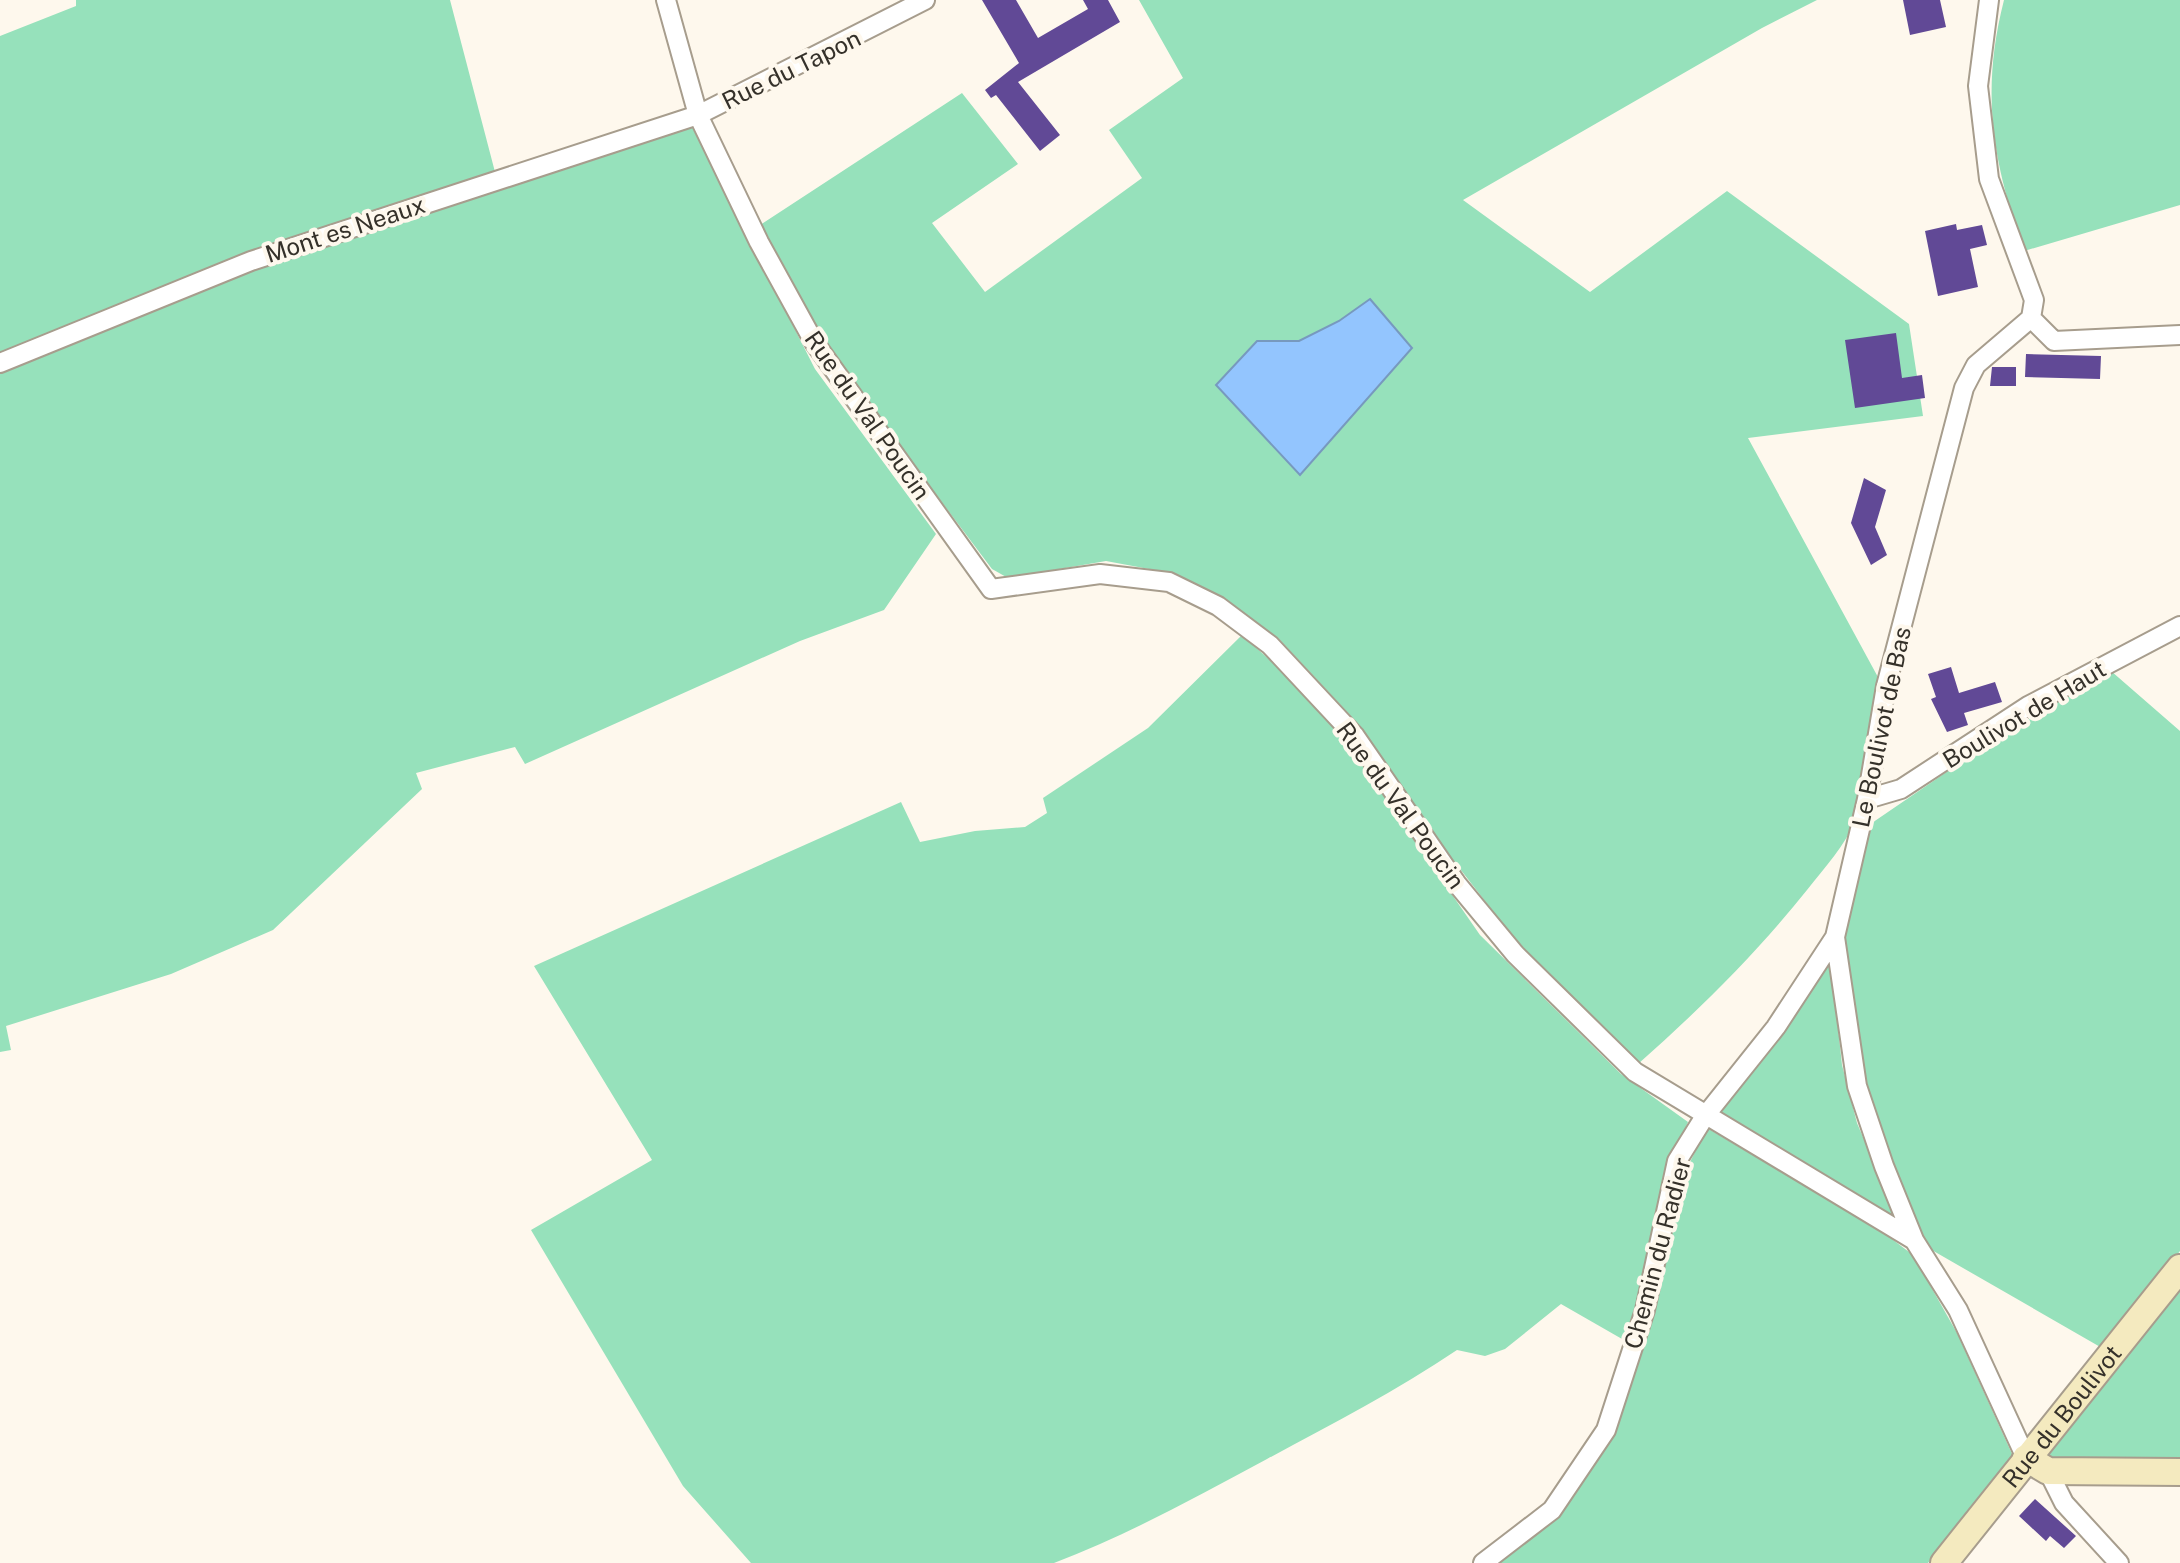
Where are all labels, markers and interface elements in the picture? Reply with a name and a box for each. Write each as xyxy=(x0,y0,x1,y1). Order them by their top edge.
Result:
street label: Rue du Tapon xyxy=(717,23,865,115)
street label: Mont es Neaux xyxy=(262,190,428,268)
street label: Rue du Val Poucin xyxy=(799,325,937,505)
street label: Le Boulivot de Bas xyxy=(1846,624,1916,830)
street label: Boulivot de Haut xyxy=(1937,654,2111,774)
street label: Rue du Val Poucin xyxy=(1331,716,1471,894)
street label: Chemin du Radier xyxy=(1618,1154,1696,1352)
street label: Rue du Boulivot xyxy=(1996,1339,2127,1493)

